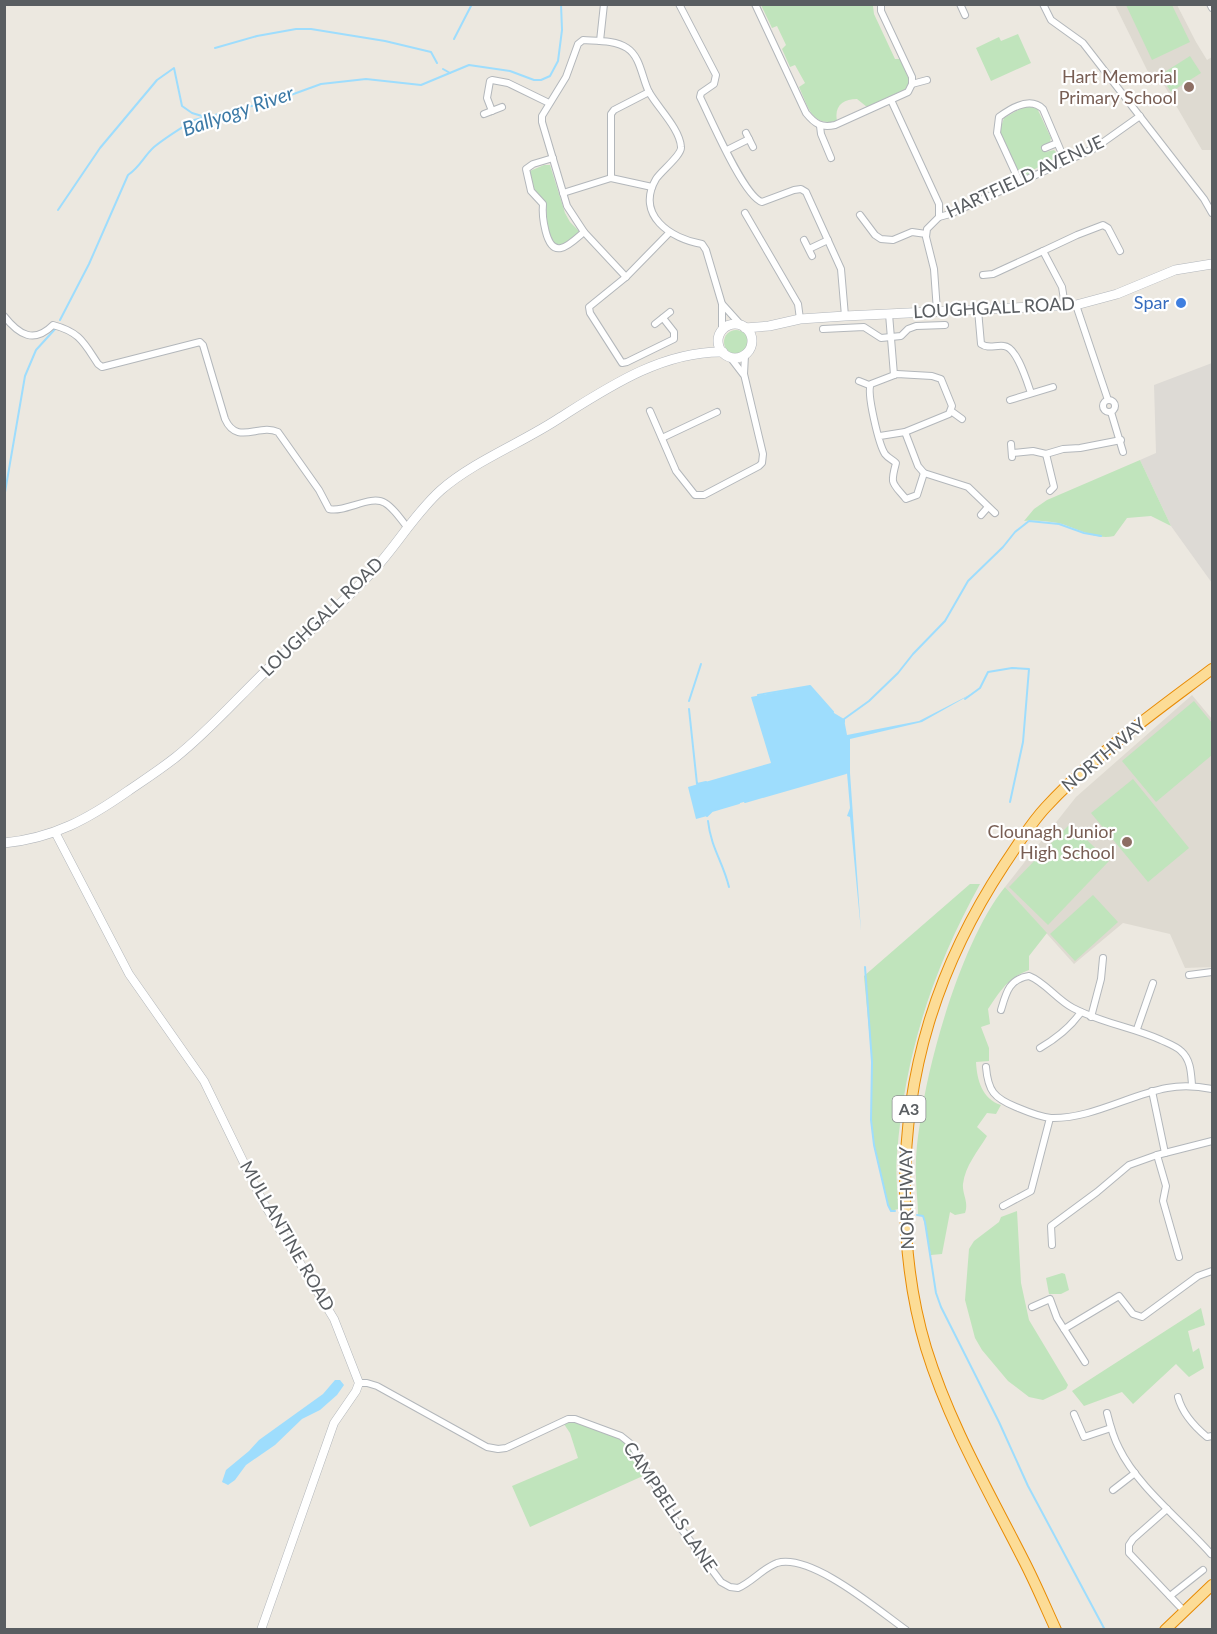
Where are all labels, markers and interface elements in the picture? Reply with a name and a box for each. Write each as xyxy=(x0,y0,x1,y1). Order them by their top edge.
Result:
place label: Hart Memorial Primary School xyxy=(1059,65,1177,108)
water label: Ballyogy River xyxy=(179,79,298,140)
marker: Hart Memorial Primary School xyxy=(1182,80,1196,94)
street label: HARTFIELD AVENUE xyxy=(942,130,1107,222)
place label: Spar xyxy=(1134,291,1169,313)
street label: LOUGHGALL ROAD xyxy=(912,292,1075,322)
marker: Spar xyxy=(1174,296,1188,310)
street label: LOUGHGALL ROAD xyxy=(255,552,387,680)
street label: NORTHWAY xyxy=(1057,712,1151,796)
place label: Clounagh Junior High School xyxy=(987,820,1115,863)
marker: Clounagh Junior High School xyxy=(1120,835,1134,849)
road number: A3 xyxy=(892,1096,926,1122)
street label: NORTHWAY xyxy=(894,1145,918,1250)
street label: MULLANTINE ROAD xyxy=(236,1156,340,1315)
street label: CAMPBELLS LANE xyxy=(619,1437,723,1576)

